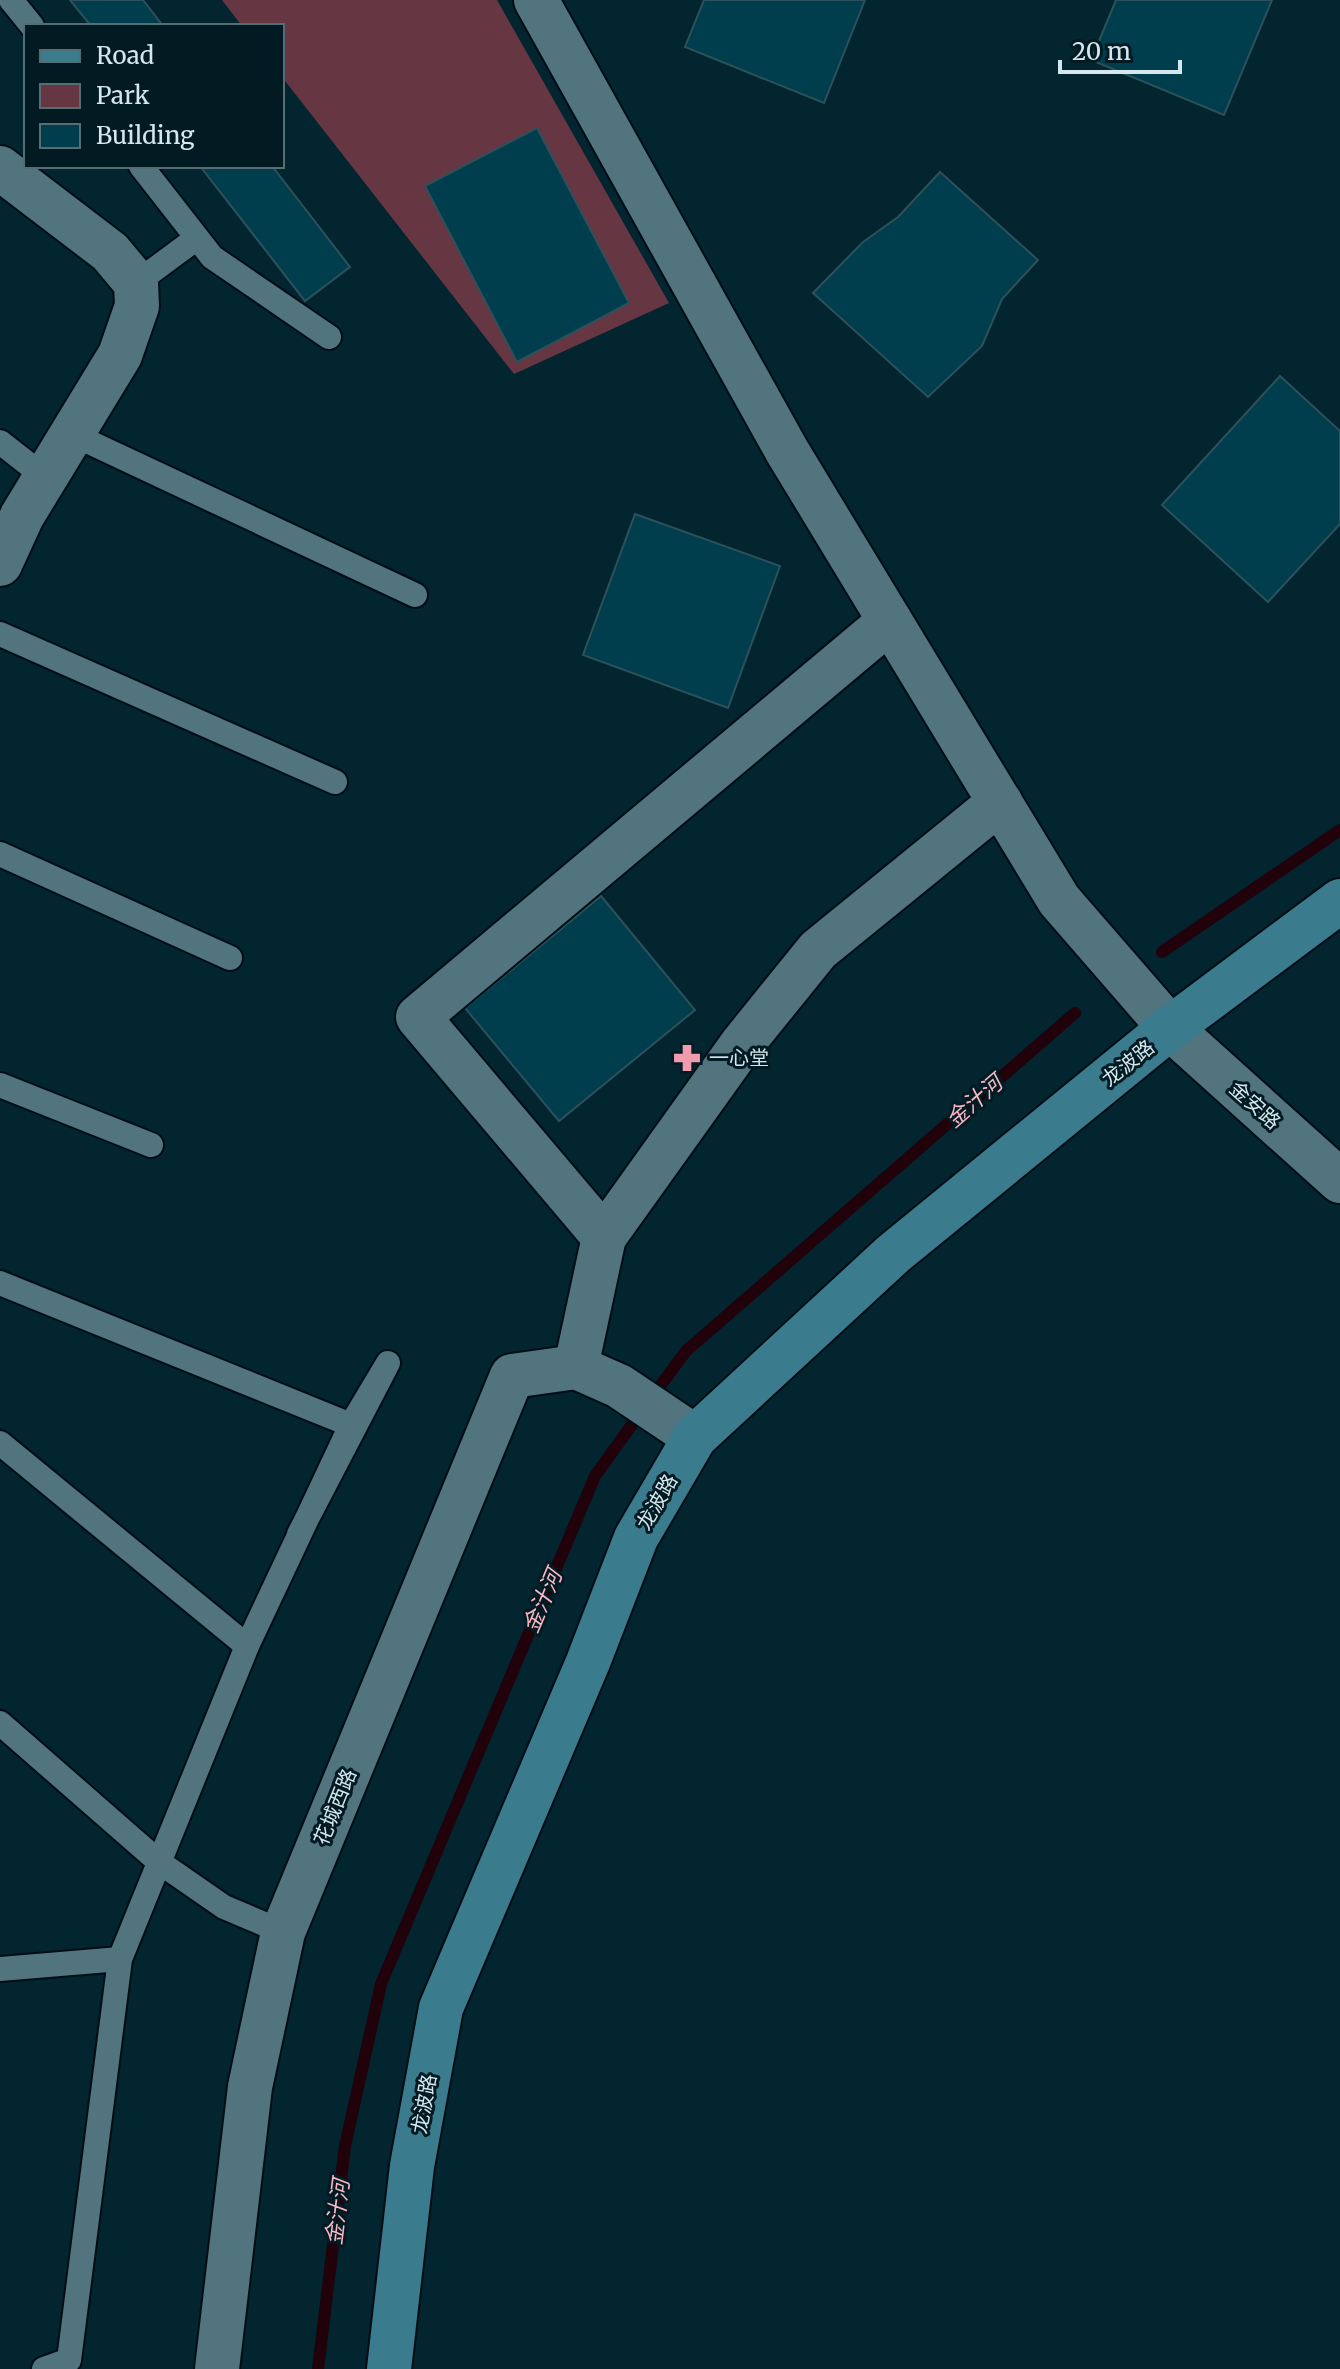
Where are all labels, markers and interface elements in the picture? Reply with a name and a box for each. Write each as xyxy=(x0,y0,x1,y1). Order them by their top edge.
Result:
legend xyxy=(24,24,284,168)
scale bar xyxy=(1060,24,1180,74)
text: 20 m xyxy=(1072,36,1131,67)
text: Road xyxy=(96,40,154,71)
text: Park xyxy=(96,80,150,111)
text: Building xyxy=(96,120,195,151)
street label: 龙波路 xyxy=(1097,1034,1159,1091)
pharmacy icon: 一心堂 xyxy=(672,1043,702,1073)
place label: 一心堂 xyxy=(709,1045,769,1070)
water label: 金汁河 xyxy=(940,1066,1011,1133)
street label: 金安路 xyxy=(1225,1075,1286,1134)
street label: 龙波路 xyxy=(631,1470,682,1534)
water label: 金汁河 xyxy=(516,1561,569,1637)
street label: 花城西路 xyxy=(308,1765,361,1849)
street label: 龙波路 xyxy=(406,2072,441,2136)
water label: 金汁河 xyxy=(319,2174,355,2246)

